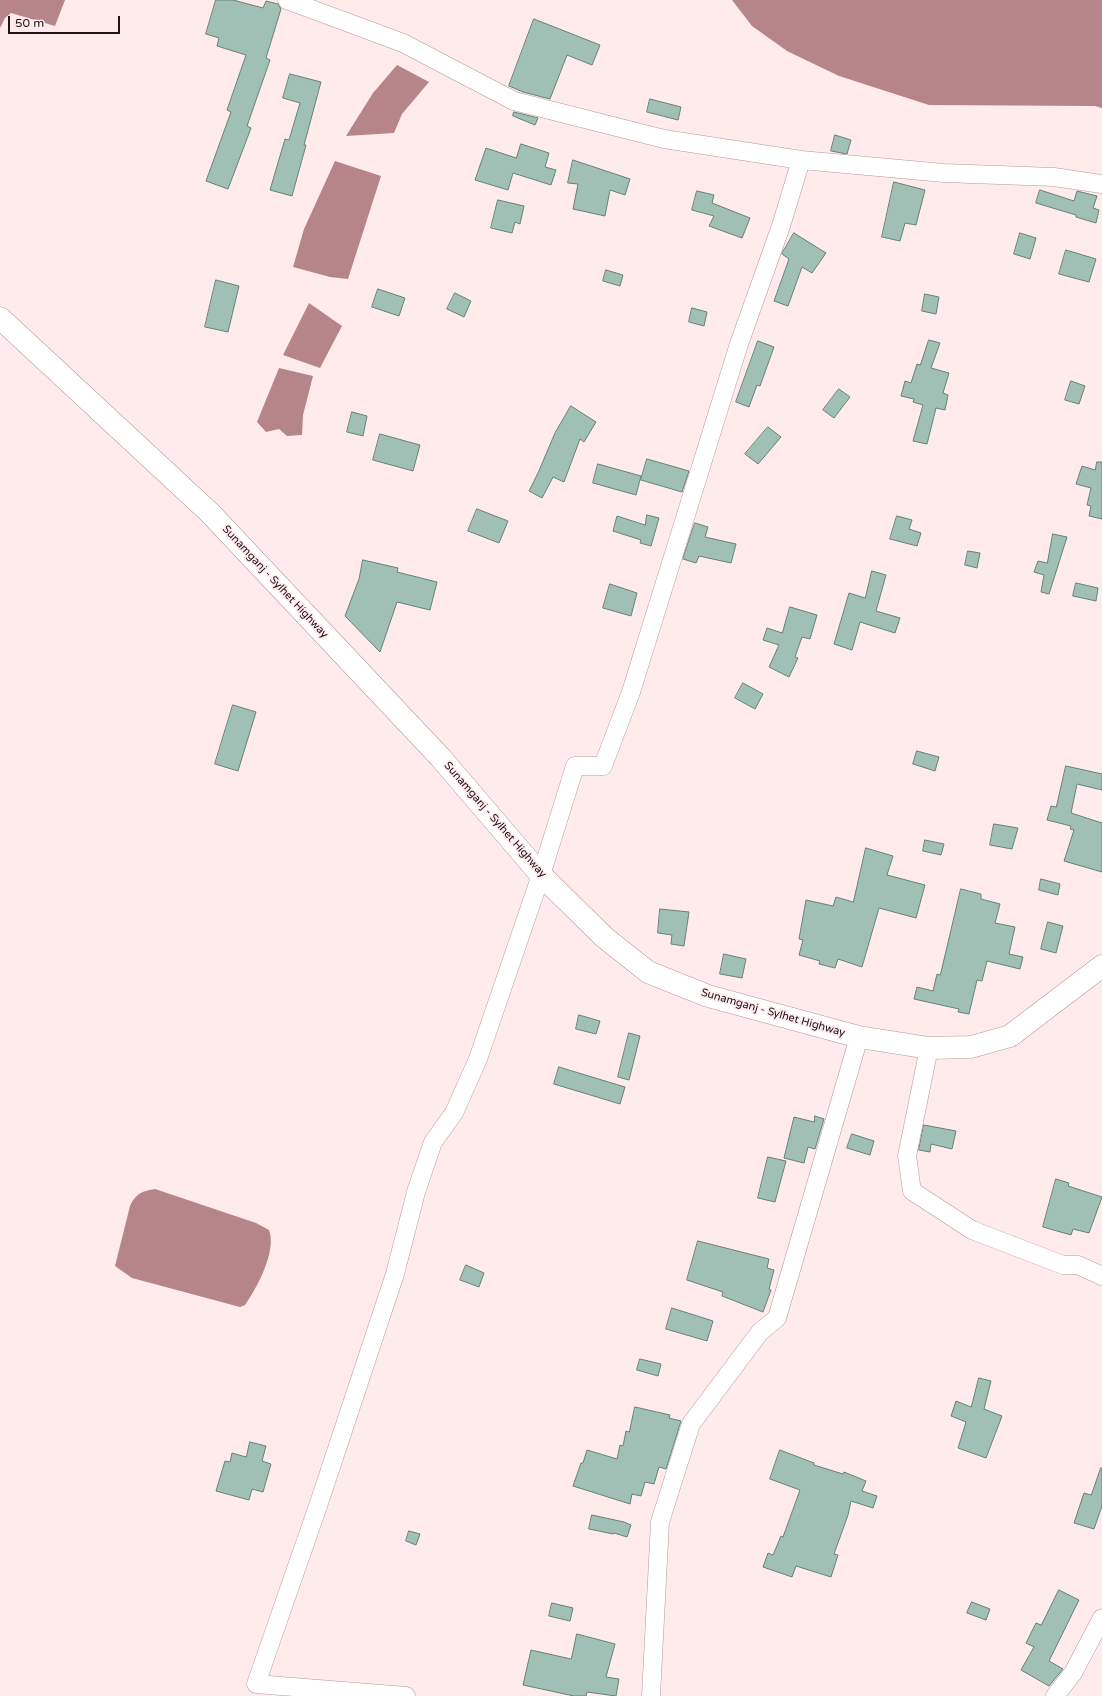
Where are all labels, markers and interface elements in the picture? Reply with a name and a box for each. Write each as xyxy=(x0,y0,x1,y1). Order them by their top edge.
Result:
scale bar xyxy=(10,8,122,34)
text: 50 m xyxy=(15,16,44,30)
street label: Sunamganj - Sylhet Highway xyxy=(219,523,331,641)
street label: Sunamganj - Sylhet Highway xyxy=(441,759,549,881)
street label: Sunamganj - Sylhet Highway xyxy=(699,986,847,1040)

